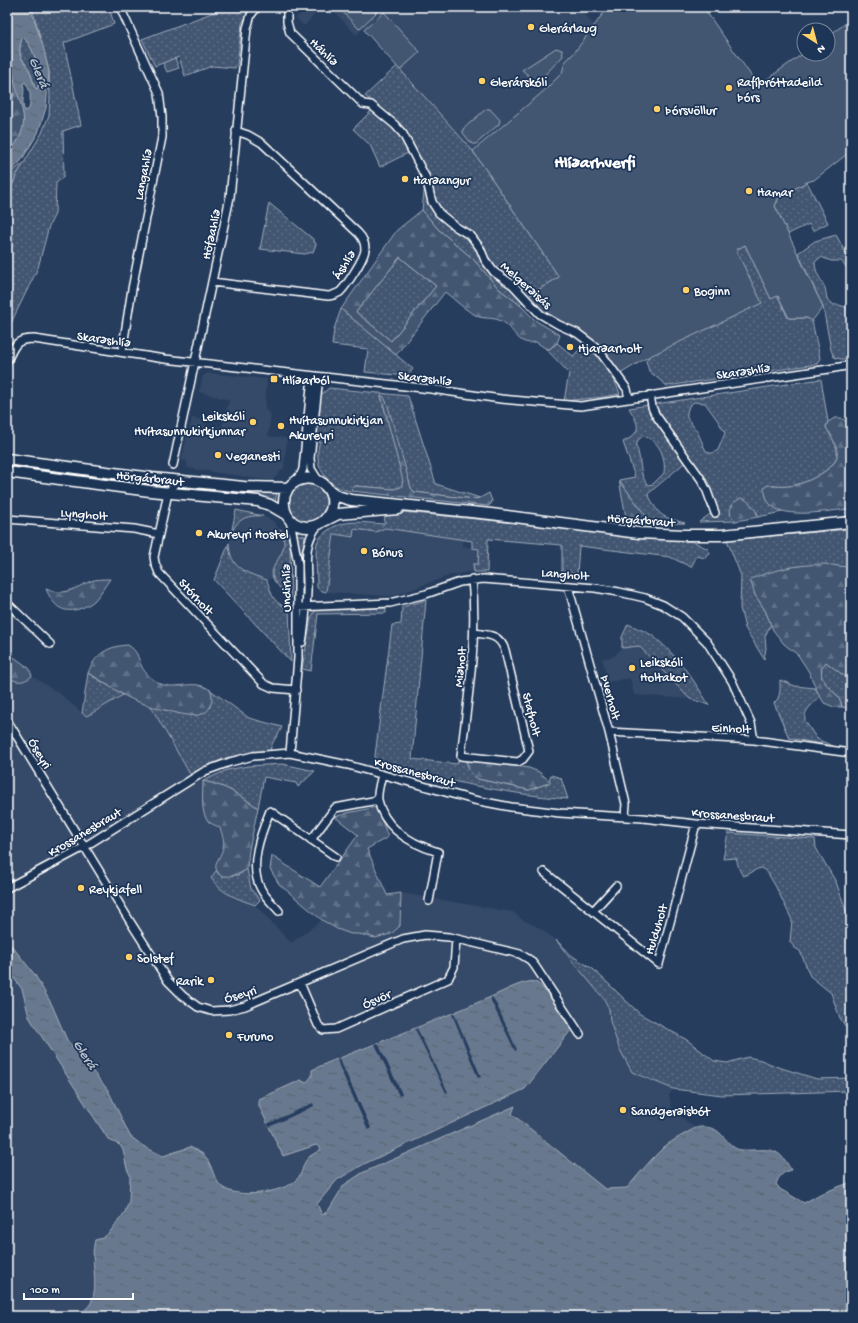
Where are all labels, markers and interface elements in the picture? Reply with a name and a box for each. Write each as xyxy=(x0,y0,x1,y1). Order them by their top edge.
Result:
marker: Glerárlaug xyxy=(526,22,536,32)
place label: Glerárlaug xyxy=(539,22,597,37)
north arrow xyxy=(796,22,836,62)
street label: Háhlíð xyxy=(306,36,341,70)
text: N xyxy=(814,42,827,55)
water label: Glerá xyxy=(24,55,52,92)
marker: Glerárskóli xyxy=(477,76,487,86)
place label: Glerárskóli xyxy=(490,76,547,91)
place label: Rafíþróttadeild Þórs xyxy=(737,76,823,106)
marker: Rafíþróttadeild Þórs xyxy=(724,83,734,93)
marker: Þórsvöllur xyxy=(652,104,662,114)
place label: Þórsvöllur xyxy=(665,104,718,119)
street label: Langahlíð xyxy=(132,147,157,201)
district label: Hlíðarhverfi xyxy=(554,154,636,174)
marker: Harðangur xyxy=(400,174,410,184)
place label: Harðangur xyxy=(413,174,472,189)
marker: Hamar xyxy=(744,186,754,196)
place label: Hamar xyxy=(757,186,794,201)
street label: Höfðahlíð xyxy=(200,208,225,261)
street label: Áshlíð xyxy=(330,247,360,283)
street label: Melgerðisás xyxy=(497,259,555,313)
marker: Boginn xyxy=(681,285,691,295)
place label: Boginn xyxy=(693,285,731,300)
street label: Skarðshlíð xyxy=(76,329,132,352)
marker: Hjarðarholt xyxy=(565,342,575,352)
place label: Hjarðarholt xyxy=(578,342,643,357)
street label: Skarðshlíð xyxy=(715,361,772,384)
street label: Skarðshlíð xyxy=(397,369,453,390)
marker: Hlíðarból xyxy=(269,374,279,384)
place label: Hlíðarból xyxy=(282,374,330,389)
place label: Leikskóli Hvítasunnukirkjunnar xyxy=(134,410,246,440)
place label: Hvítasunnukirkjan Akureyri xyxy=(289,414,384,444)
marker: Leikskóli Hvítasunnukirkjunnar xyxy=(248,417,258,427)
marker: Hvítasunnukirkjan Akureyri xyxy=(276,421,286,431)
marker: Veganesti xyxy=(213,450,223,460)
place label: Veganesti xyxy=(225,450,281,465)
street label: Hörgárbraut xyxy=(115,468,186,491)
street label: Lyngholt xyxy=(60,506,109,525)
street label: Hörgárbraut xyxy=(606,512,677,531)
marker: Akureyri Hostel xyxy=(194,528,204,538)
place label: Akureyri Hostel xyxy=(207,528,289,543)
marker: Bónus xyxy=(359,546,369,556)
place label: Bónus xyxy=(371,546,404,561)
street label: Undirhlíð xyxy=(280,563,295,612)
street label: Langholt xyxy=(540,566,591,585)
street label: Stórholt xyxy=(174,576,217,620)
street label: Miðholt xyxy=(452,645,471,688)
place label: Leikskóli Holtakot xyxy=(640,656,689,686)
marker: Leikskóli Holtakot xyxy=(627,663,637,673)
street label: Þverholt xyxy=(596,674,623,723)
street label: Stafholt xyxy=(518,691,544,740)
street label: Einholt xyxy=(711,721,752,738)
street label: Óseyri xyxy=(24,736,54,773)
street label: Krossanesbraut xyxy=(372,755,458,792)
street label: Krossanesbraut xyxy=(46,804,126,861)
street label: Krossanesbraut xyxy=(691,806,776,827)
marker: Reykjafell xyxy=(76,883,86,893)
place label: Reykjafell xyxy=(89,883,142,898)
street label: Hulduholt xyxy=(643,901,673,957)
marker: Solstef xyxy=(124,952,134,962)
place label: Solstef xyxy=(137,952,174,967)
place label: Rarik xyxy=(176,975,204,990)
marker: Rarik xyxy=(206,975,216,985)
street label: Óseyri xyxy=(223,984,259,1007)
street label: Ósvör xyxy=(360,987,395,1013)
marker: Furuno xyxy=(224,1030,234,1040)
place label: Furuno xyxy=(236,1030,274,1045)
water label: Glerá xyxy=(68,1037,100,1074)
marker: Sandgerðisbót xyxy=(618,1105,628,1115)
place label: Sandgerðisbót xyxy=(631,1105,712,1120)
scale bar xyxy=(24,1275,133,1301)
text: 100 m xyxy=(29,1284,60,1298)

